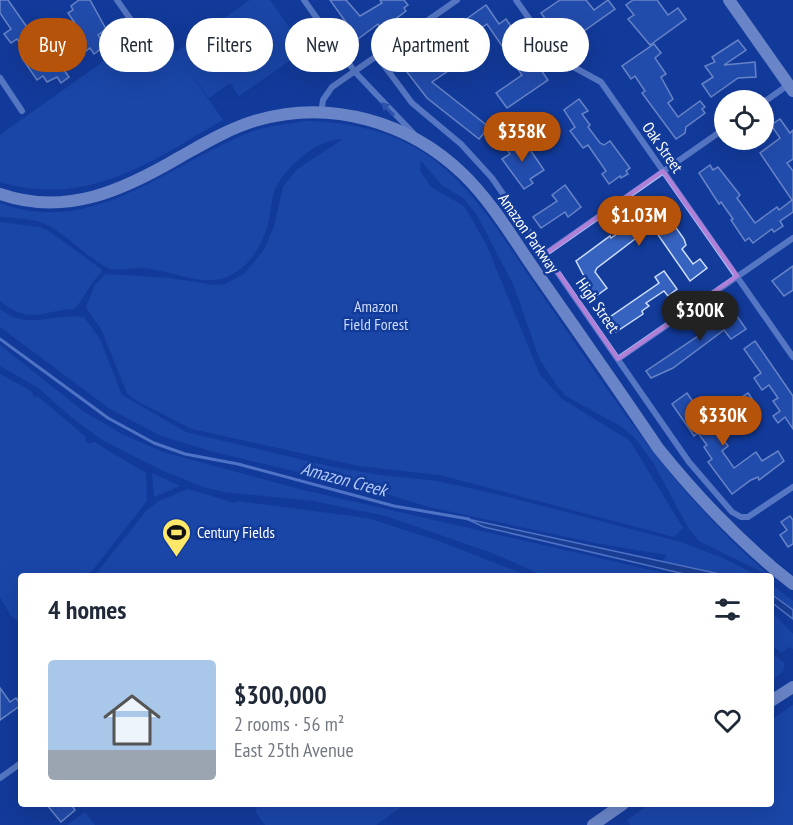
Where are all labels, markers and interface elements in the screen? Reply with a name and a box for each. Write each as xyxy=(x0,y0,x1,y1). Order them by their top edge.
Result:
chip: Buy xyxy=(18,18,87,72)
chip: Rent xyxy=(99,18,174,72)
chip: Filters xyxy=(186,18,273,72)
chip: New xyxy=(285,18,359,72)
chip: Apartment xyxy=(371,18,490,72)
chip: House xyxy=(502,18,589,72)
map controls xyxy=(714,90,774,150)
button: locate xyxy=(714,90,774,150)
one-way arrow xyxy=(381,102,396,116)
pin: $358K xyxy=(480,112,564,163)
text: $358K xyxy=(498,118,546,144)
street label: Oak Street xyxy=(638,118,688,177)
street label: Amazon Parkway xyxy=(494,189,564,277)
pin: $1.03M xyxy=(590,196,688,247)
text: $1.03M xyxy=(611,202,667,228)
street label: High Street xyxy=(572,274,624,337)
pin: $300K xyxy=(658,291,742,342)
park label: Amazon Field Forest xyxy=(343,296,409,334)
text: $300K xyxy=(676,297,724,323)
pin: $330K xyxy=(681,396,765,447)
text: $330K xyxy=(699,402,747,428)
water label: Amazon Creek xyxy=(299,457,391,502)
sports icon: Century Fields xyxy=(160,516,192,558)
place label: Century Fields xyxy=(197,522,275,542)
text: 4 homes xyxy=(48,593,126,626)
icon: filters xyxy=(711,593,744,626)
text: $300,000 xyxy=(234,678,327,711)
icon: home xyxy=(96,684,168,756)
icon: heart xyxy=(711,704,744,737)
text: 2 rooms · 56 m² xyxy=(234,711,344,737)
text: East 25th Avenue xyxy=(234,737,354,763)

